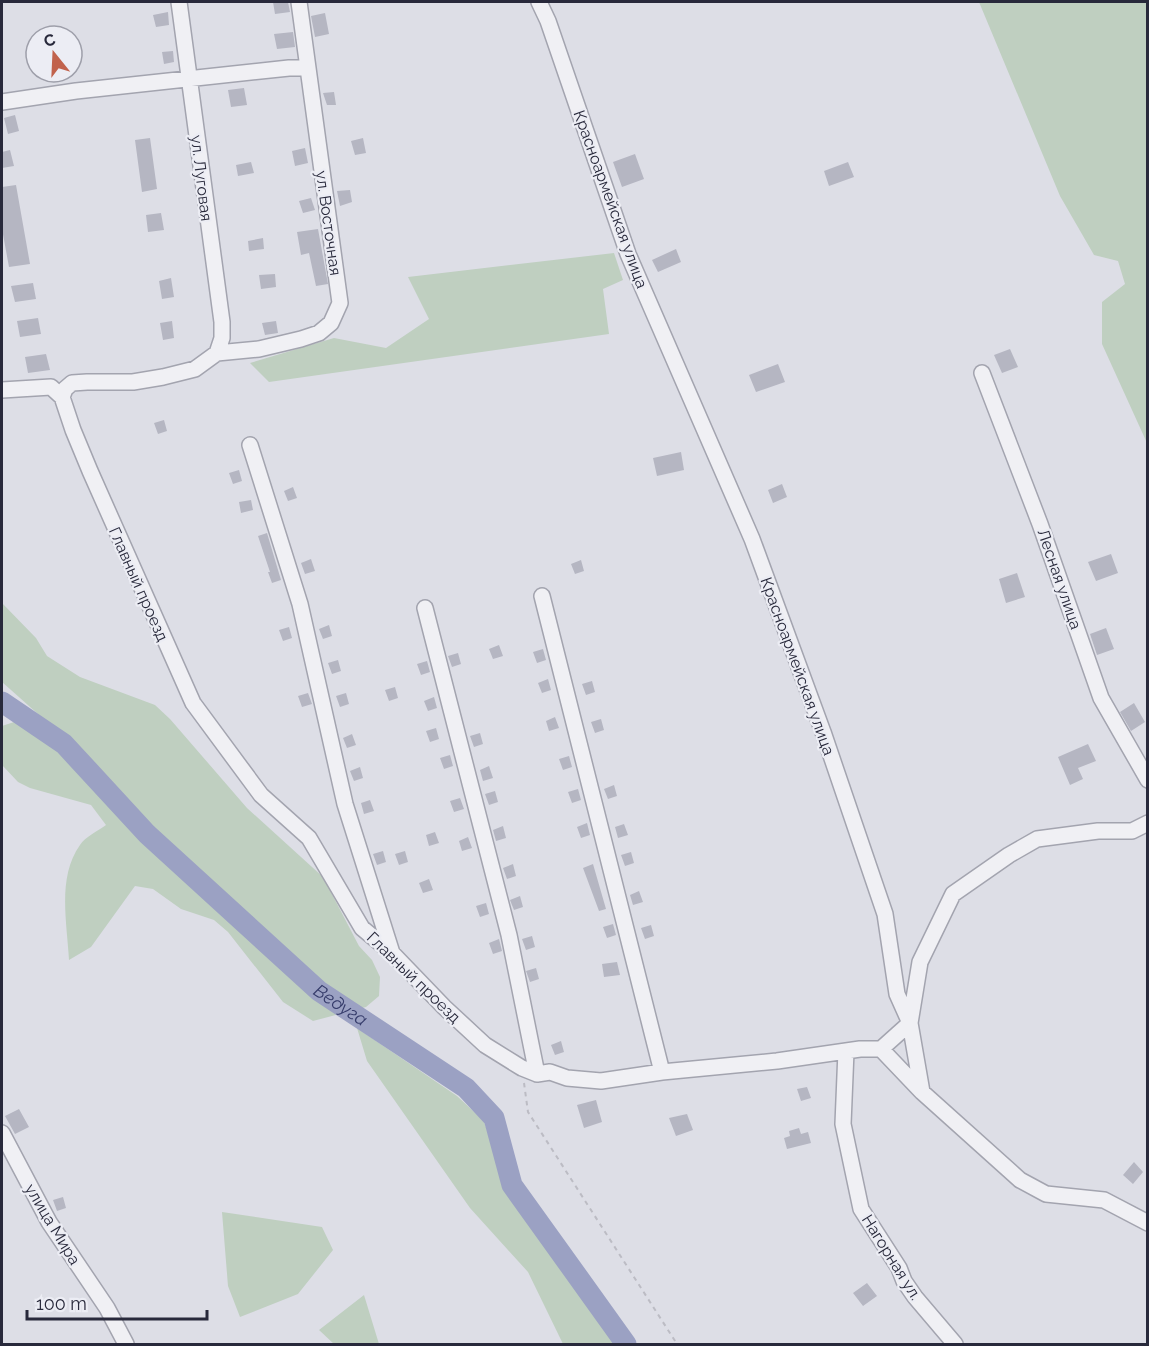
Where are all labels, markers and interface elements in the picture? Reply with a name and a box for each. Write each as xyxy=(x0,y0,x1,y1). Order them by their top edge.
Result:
north arrow xyxy=(24,24,84,84)
text: С xyxy=(41,29,58,51)
street label: Красноармейская улица xyxy=(569,108,652,291)
street label: ул. Луговая xyxy=(187,134,216,222)
street label: ул. Восточная xyxy=(312,169,345,277)
street label: Главный проезд xyxy=(105,524,172,644)
street label: Лесная улица xyxy=(1033,526,1086,632)
street label: Красноармейская улица xyxy=(756,575,839,758)
street label: Главный проезд xyxy=(363,928,464,1027)
water label: Ведуга xyxy=(310,979,372,1030)
street label: улица Мира xyxy=(21,1180,84,1268)
street label: Нагорная ул. xyxy=(858,1211,925,1303)
scale bar xyxy=(27,1283,207,1321)
text: 100 m xyxy=(36,1293,87,1314)

